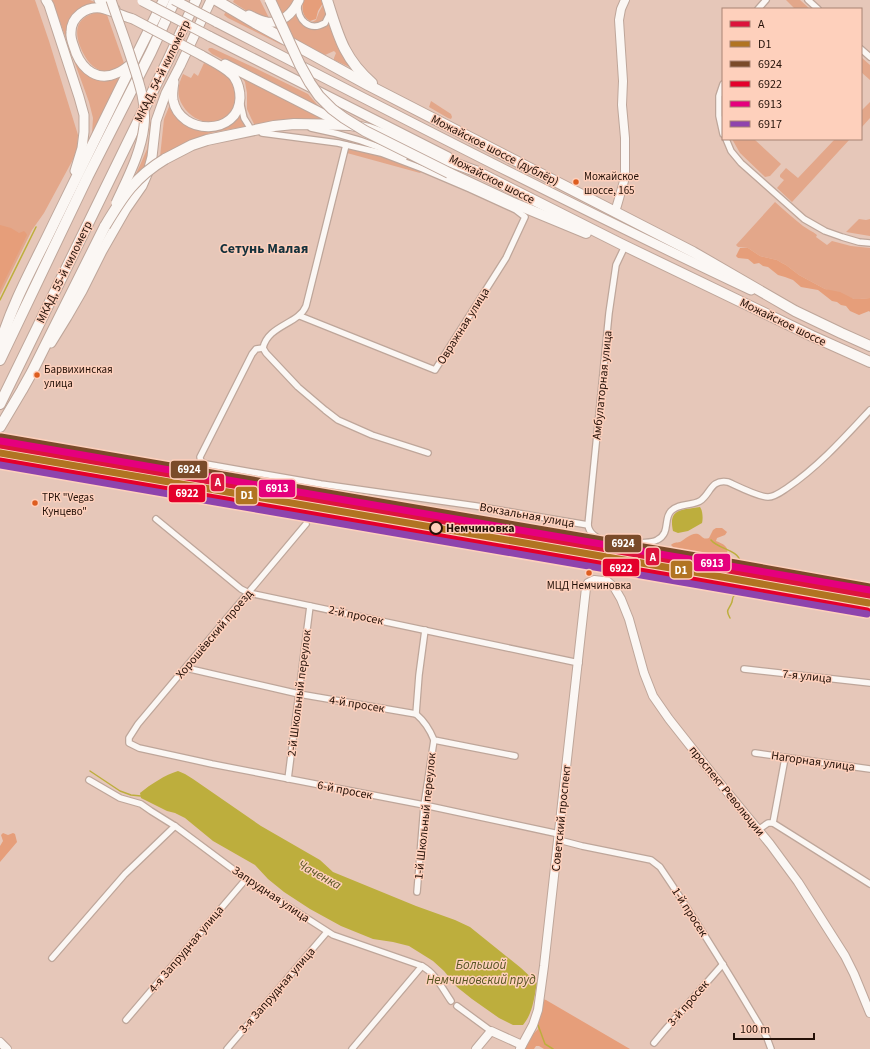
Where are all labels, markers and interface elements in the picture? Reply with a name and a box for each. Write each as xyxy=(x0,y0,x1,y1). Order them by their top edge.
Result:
legend xyxy=(722,8,862,140)
text: A xyxy=(758,16,765,33)
street label: МКАД, 54-й километр xyxy=(130,17,195,125)
text: D1 xyxy=(758,36,771,53)
text: 6924 xyxy=(758,56,782,73)
text: 6922 xyxy=(758,76,782,93)
text: 6913 xyxy=(758,96,782,113)
street label: Можайское шоссе (дублёр) xyxy=(429,111,561,189)
text: 6917 xyxy=(758,116,782,133)
street label: Можайское шоссе xyxy=(447,151,537,207)
place label: Можайское шоссе, 165 xyxy=(584,169,639,198)
marker: Можайское шоссе, 165 xyxy=(571,177,581,187)
street label: МКАД, 55-й километр xyxy=(32,218,97,326)
district label: Сетунь Малая xyxy=(220,239,308,259)
street label: Овражная улица xyxy=(433,285,494,368)
street label: Можайское шоссе xyxy=(737,294,829,351)
street label: Амбулаторная улица xyxy=(588,330,617,440)
place label: Барвихинская улица xyxy=(44,362,113,391)
marker: Барвихинская улица xyxy=(32,370,42,380)
line badge: 6924 xyxy=(170,460,208,479)
text: 6924 xyxy=(177,462,201,477)
line badge: A xyxy=(210,473,225,492)
text: A xyxy=(214,475,222,490)
line badge: 6913 xyxy=(258,479,296,498)
text: 6913 xyxy=(265,481,289,496)
line badge: 6922 xyxy=(168,484,206,503)
text: 6922 xyxy=(175,486,199,501)
line badge: D1 xyxy=(235,486,258,505)
text: D1 xyxy=(241,488,254,503)
place label: ТРК "Vegas Кунцево" xyxy=(42,490,94,519)
marker: ТРК "Vegas Кунцево" xyxy=(30,498,40,508)
street label: Вокзальная улица xyxy=(478,499,576,532)
place label: Немчиновка xyxy=(446,520,515,537)
marker: Немчиновка xyxy=(429,521,443,535)
line badge: 6924 xyxy=(604,534,642,553)
text: 6924 xyxy=(611,536,635,551)
line badge: A xyxy=(645,547,660,566)
text: A xyxy=(649,550,657,565)
line badge: 6913 xyxy=(693,553,731,572)
text: 6913 xyxy=(700,556,724,571)
line badge: 6922 xyxy=(602,558,640,577)
line badge: D1 xyxy=(670,560,693,579)
text: 6922 xyxy=(609,561,633,576)
text: D1 xyxy=(675,563,688,578)
marker: МЦД Немчиновка xyxy=(584,568,594,578)
place label: МЦД Немчиновка xyxy=(547,578,631,593)
street label: Хорошёвский проезд xyxy=(172,586,257,683)
street label: 2-й просек xyxy=(327,601,385,630)
street label: 2-й Школьный переулок xyxy=(283,629,316,757)
street label: 7-я улица xyxy=(781,665,833,688)
street label: 4-й просек xyxy=(328,692,386,717)
street label: проспект Революции xyxy=(685,742,768,840)
street label: Нагорная улица xyxy=(770,747,856,776)
street label: 1-й Школьный переулок xyxy=(410,752,441,880)
street label: Советский проспект xyxy=(547,763,576,872)
street label: 6-й просек xyxy=(316,777,374,804)
water label: Чаченка xyxy=(295,856,344,894)
street label: Запрудная улица xyxy=(228,862,313,927)
street label: 1-й просек xyxy=(667,884,712,940)
street label: 4-я Запрудная улица xyxy=(145,902,228,996)
street label: 3-я Запрудная улица xyxy=(235,944,319,1037)
water label: Большой Немчиновский пруд xyxy=(426,956,536,989)
street label: 3-й просек xyxy=(664,977,713,1030)
scale bar xyxy=(734,1015,814,1041)
text: 100 m xyxy=(740,1021,770,1038)

